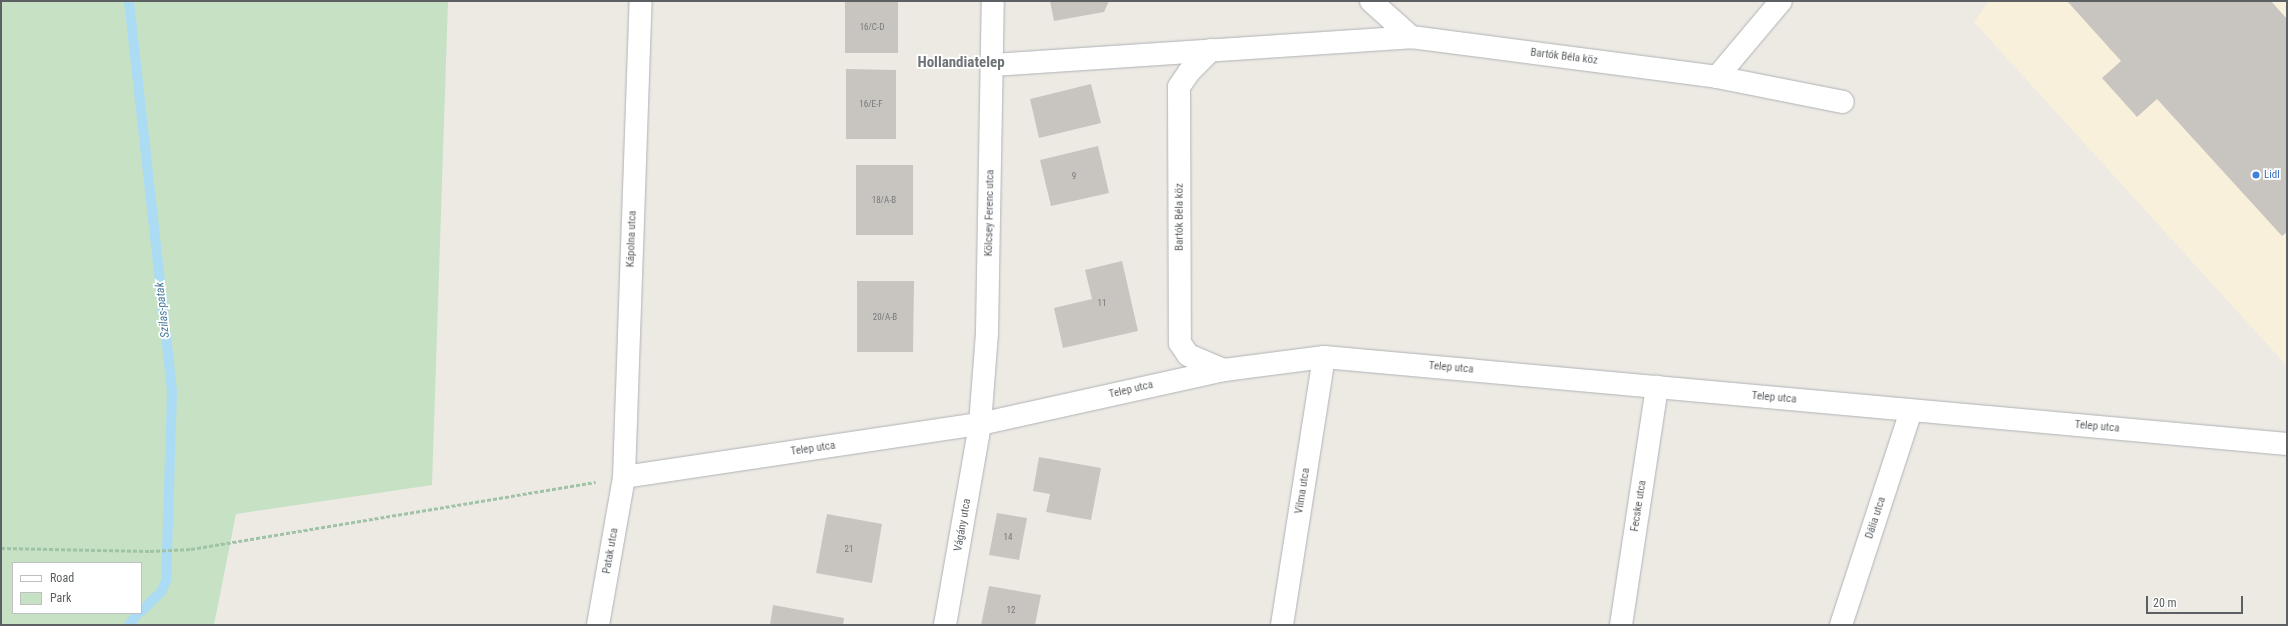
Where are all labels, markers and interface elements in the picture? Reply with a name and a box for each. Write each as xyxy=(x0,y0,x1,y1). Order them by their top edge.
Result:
house number: 16/C-D xyxy=(860,22,884,32)
street label: Bartók Béla köz xyxy=(1530,46,1598,68)
district label: Hollandiatelep xyxy=(917,54,1005,72)
house number: 16/E-F xyxy=(859,99,883,109)
place label: Lidl xyxy=(2264,168,2280,182)
street label: Kölcsey Ferenc utca xyxy=(983,169,997,257)
marker: Lidl xyxy=(2251,170,2261,180)
house number: 9 xyxy=(1072,171,1076,181)
street label: Bartók Béla köz xyxy=(1173,183,1187,251)
house number: 18/A-B xyxy=(872,195,896,205)
street label: Kápolna utca xyxy=(624,210,640,268)
water label: Szilas-patak xyxy=(153,281,173,339)
house number: 11 xyxy=(1098,298,1106,308)
house number: 20/A-B xyxy=(873,312,897,322)
street label: Telep utca xyxy=(1428,359,1474,377)
street label: Telep utca xyxy=(1108,379,1154,401)
street label: Telep utca xyxy=(1751,389,1797,407)
street label: Telep utca xyxy=(2074,418,2120,436)
street label: Telep utca xyxy=(790,439,836,459)
street label: Vilma utca xyxy=(1293,467,1313,515)
street label: Fecske utca xyxy=(1628,479,1650,533)
street label: Dália utca xyxy=(1863,495,1889,541)
street label: Vágány utca xyxy=(952,498,974,552)
street label: Patak utca xyxy=(600,527,622,575)
house number: 14 xyxy=(1004,532,1012,542)
house number: 21 xyxy=(845,544,853,554)
legend xyxy=(12,562,142,614)
text: Road xyxy=(50,571,74,585)
scale bar xyxy=(2148,588,2245,614)
text: Park xyxy=(50,591,71,605)
text: 20 m xyxy=(2153,596,2177,610)
house number: 12 xyxy=(1007,605,1015,615)

